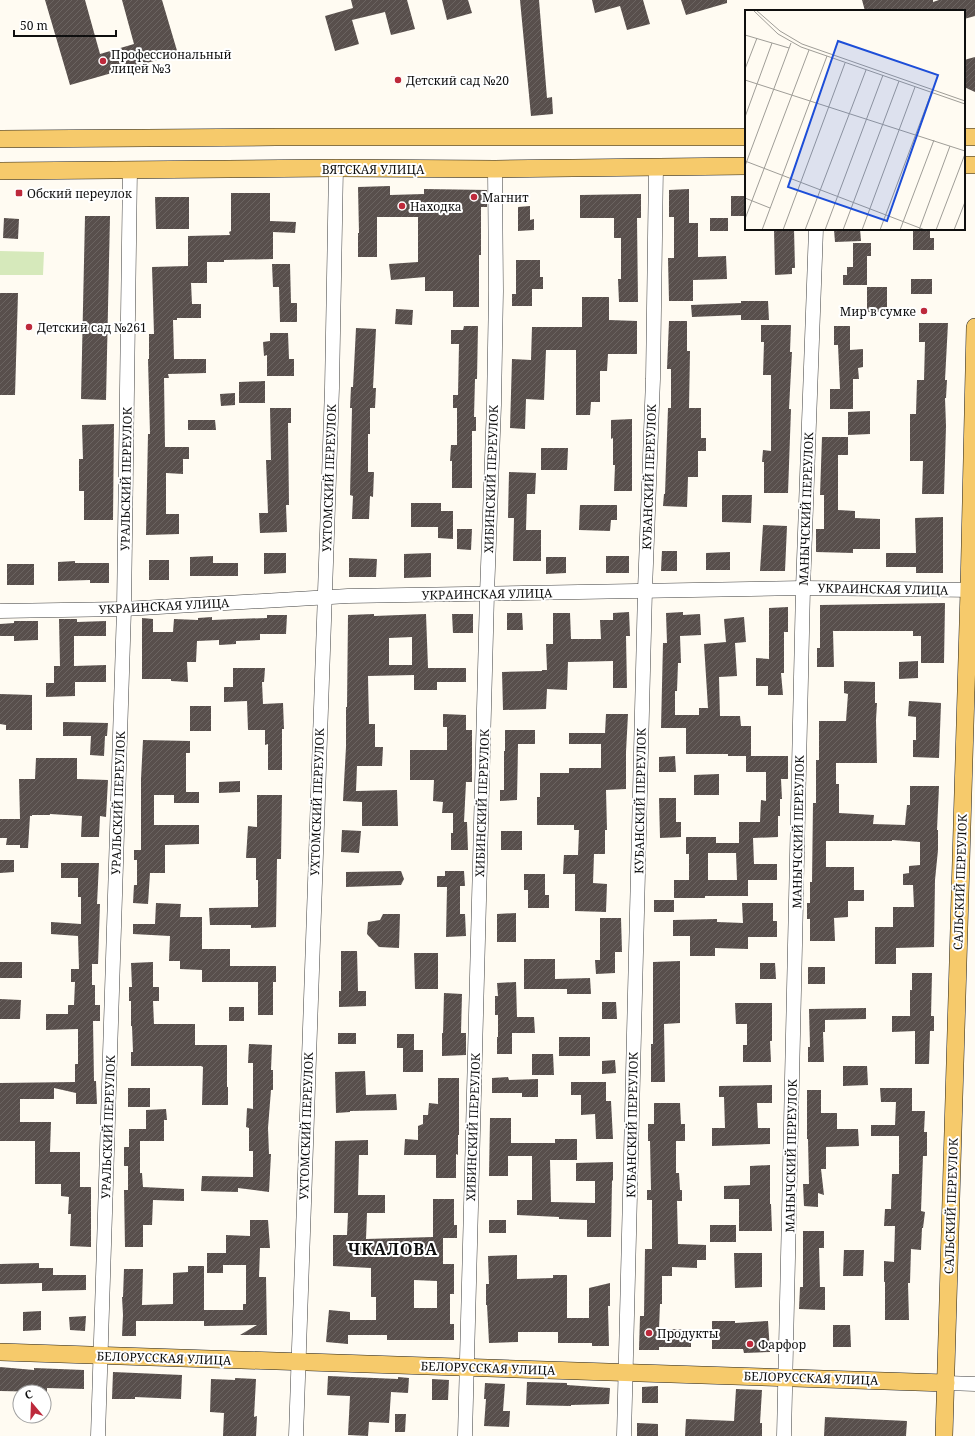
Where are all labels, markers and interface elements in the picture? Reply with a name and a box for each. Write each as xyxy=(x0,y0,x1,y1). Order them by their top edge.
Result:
inset map xyxy=(745,10,965,230)
scale bar xyxy=(14,12,116,38)
text: 50 m xyxy=(20,17,48,34)
place label: Профессиональный лицей №3 xyxy=(111,46,232,77)
marker: Профессиональный лицей №3 xyxy=(98,56,108,66)
place label: Детский сад №20 xyxy=(406,72,509,89)
marker: Детский сад №20 xyxy=(393,75,403,85)
street label: ВЯТСКАЯ УЛИЦА xyxy=(322,161,425,178)
place label: Обский переулок xyxy=(27,185,133,202)
marker: Обский переулок xyxy=(14,188,24,198)
place label: Магнит xyxy=(482,189,529,206)
marker: Магнит xyxy=(469,192,479,202)
place label: Находка xyxy=(410,198,462,215)
marker: Находка xyxy=(397,201,407,211)
place label: Мир в сумке xyxy=(840,303,916,320)
marker: Мир в сумке xyxy=(919,306,929,316)
place label: Детский сад №261 xyxy=(37,319,147,336)
marker: Детский сад №261 xyxy=(24,322,34,332)
street label: УХТОМСКИЙ ПЕРЕУЛОК xyxy=(318,403,340,552)
street label: КУБАНСКИЙ ПЕРЕУЛОК xyxy=(638,403,660,550)
street label: ХИБИНСКИЙ ПЕРЕУЛОК xyxy=(480,404,502,554)
street label: УРАЛЬСКИЙ ПЕРЕУЛОК xyxy=(116,406,136,551)
street label: МАНЫЧСКИЙ ПЕРЕУЛОК xyxy=(795,431,817,586)
street label: УКРАИНСКАЯ УЛИЦА xyxy=(817,579,949,599)
street label: УКРАИНСКАЯ УЛИЦА xyxy=(421,584,553,604)
street label: УКРАИНСКАЯ УЛИЦА xyxy=(98,594,230,618)
street label: УХТОМСКИЙ ПЕРЕУЛОК xyxy=(306,727,328,876)
street label: КУБАНСКИЙ ПЕРЕУЛОК xyxy=(630,727,650,874)
street label: ХИБИНСКИЙ ПЕРЕУЛОК xyxy=(471,728,493,878)
street label: УРАЛЬСКИЙ ПЕРЕУЛОК xyxy=(107,730,129,875)
street label: МАНЫЧСКИЙ ПЕРЕУЛОК xyxy=(788,755,808,909)
street label: САЛЬСКИЙ ПЕРЕУЛОК xyxy=(949,813,971,950)
street label: УХТОМСКИЙ ПЕРЕУЛОК xyxy=(295,1051,317,1200)
street label: КУБАНСКИЙ ПЕРЕУЛОК xyxy=(622,1051,642,1198)
street label: ХИБИНСКИЙ ПЕРЕУЛОК xyxy=(462,1052,484,1202)
street label: УРАЛЬСКИЙ ПЕРЕУЛОК xyxy=(97,1054,119,1199)
street label: МАНЫЧСКИЙ ПЕРЕУЛОК xyxy=(781,1079,801,1233)
street label: САЛЬСКИЙ ПЕРЕУЛОК xyxy=(940,1137,962,1274)
district label: ЧКАЛОВА xyxy=(348,1238,438,1260)
place label: Продукты xyxy=(657,1325,719,1342)
marker: Продукты xyxy=(644,1328,654,1338)
place label: Фарфор xyxy=(758,1336,806,1353)
marker: Фарфор xyxy=(745,1339,755,1349)
street label: БЕЛОРУССКАЯ УЛИЦА xyxy=(96,1347,232,1369)
street label: БЕЛОРУССКАЯ УЛИЦА xyxy=(420,1357,556,1379)
street label: БЕЛОРУССКАЯ УЛИЦА xyxy=(743,1367,879,1389)
north arrow xyxy=(12,1384,52,1424)
text: С xyxy=(23,1386,34,1402)

